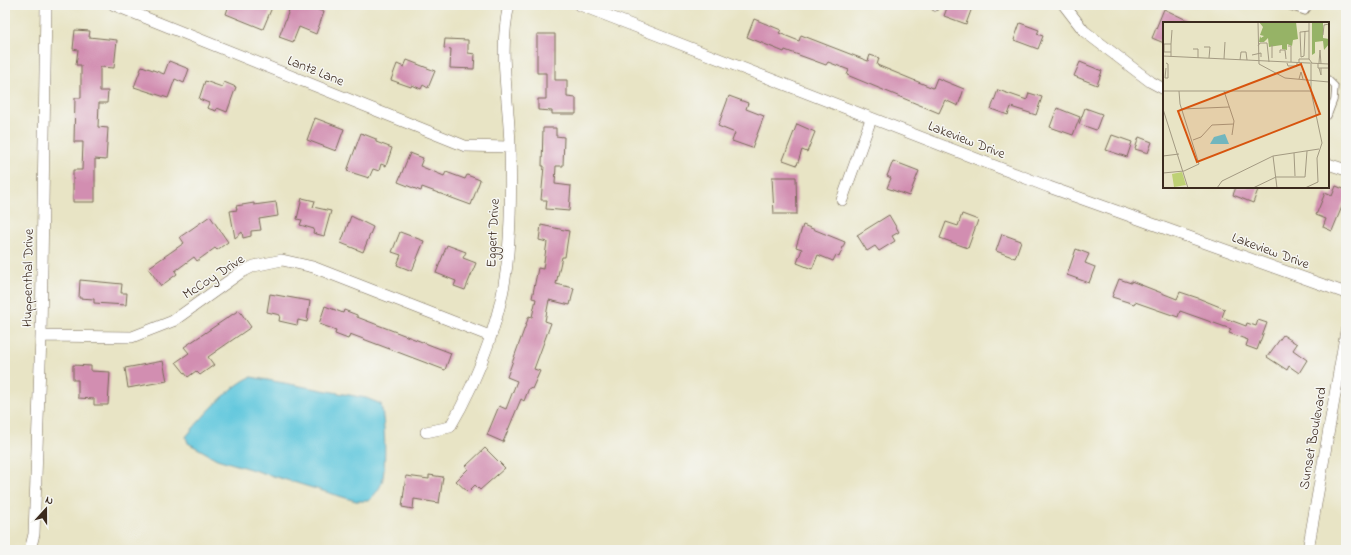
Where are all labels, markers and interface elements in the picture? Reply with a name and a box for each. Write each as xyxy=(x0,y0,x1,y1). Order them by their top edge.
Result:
inset map xyxy=(1163,22,1329,188)
street label: Lantz Lane xyxy=(284,50,348,93)
street label: Lakeview Drive xyxy=(925,116,1009,165)
street label: Eggert Drive xyxy=(481,197,507,268)
street label: Huppenthal Drive xyxy=(17,228,40,327)
street label: Lakeview Drive xyxy=(1229,228,1313,275)
street label: McCoy Drive xyxy=(179,249,250,306)
street label: Sunset Boulevard xyxy=(1294,385,1333,491)
north arrow xyxy=(26,489,66,529)
text: N xyxy=(43,492,56,509)

